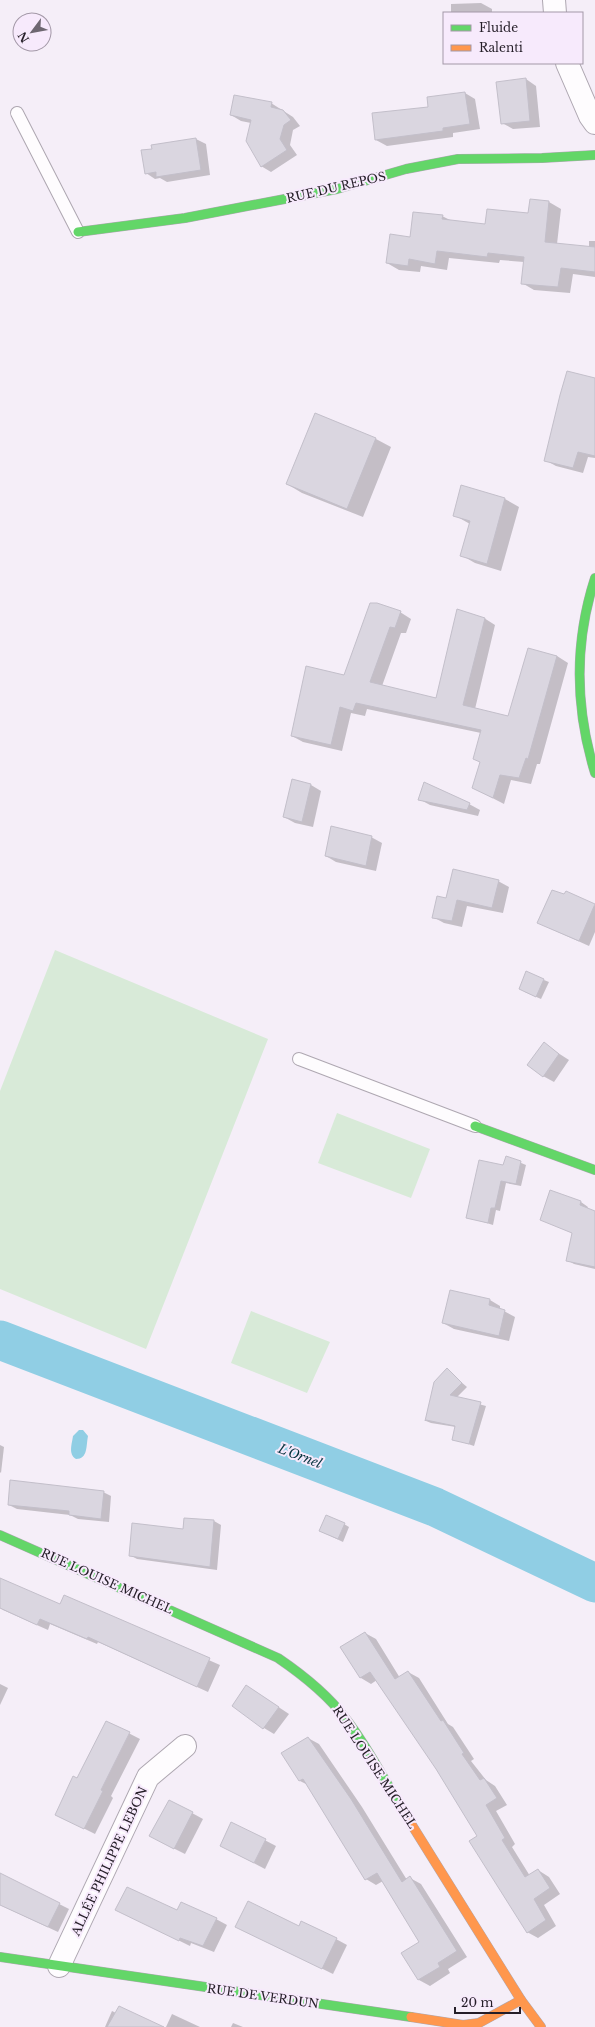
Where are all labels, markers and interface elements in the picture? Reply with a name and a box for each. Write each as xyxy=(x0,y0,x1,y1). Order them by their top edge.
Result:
north arrow xyxy=(12,12,52,52)
legend xyxy=(443,12,583,64)
text: Fluide xyxy=(479,20,518,35)
text: N xyxy=(14,29,32,45)
text: Ralenti xyxy=(479,40,523,55)
street label: RUE DU REPOS xyxy=(285,168,387,206)
water label: L'Ornel xyxy=(275,1440,325,1472)
street label: RUE LOUISE MICHEL xyxy=(39,1545,176,1617)
street label: RUE LOUISE MICHEL xyxy=(330,1703,420,1831)
street label: ALLÉE PHILIPPE LEBON xyxy=(66,1783,150,1939)
street label: RUE DE VERDUN xyxy=(206,1981,320,2011)
scale bar xyxy=(455,1989,520,2015)
text: 20 m xyxy=(461,1995,493,2010)

